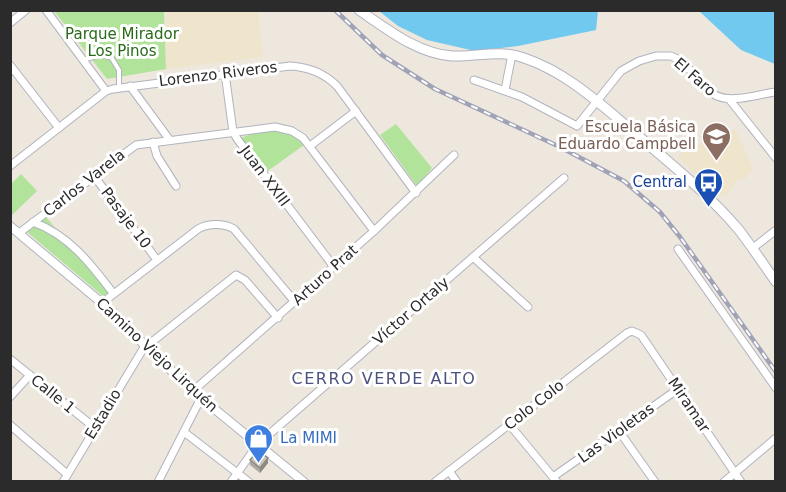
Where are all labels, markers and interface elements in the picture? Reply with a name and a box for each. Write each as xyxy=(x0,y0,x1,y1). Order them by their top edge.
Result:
park label: Parque Mirador Los Pinos xyxy=(65,25,180,60)
street label: El Faro xyxy=(670,54,720,100)
street label: Lorenzo Riveros xyxy=(158,58,278,90)
place label: Escuela Básica Eduardo Campbell xyxy=(558,118,696,153)
school or university icon: Escuela Básica Eduardo Campbell xyxy=(701,120,733,162)
street label: Juan XXIII xyxy=(236,141,294,210)
street label: Carlos Varela xyxy=(40,146,128,220)
bus stop icon: Central xyxy=(692,166,724,208)
place label: Central xyxy=(632,173,687,191)
street label: Pasaje 10 xyxy=(97,184,155,252)
street label: Arturo Prat xyxy=(289,241,361,309)
street label: Víctor Ortaly xyxy=(369,273,453,349)
street label: Camino Viejo Lirquén xyxy=(93,294,221,416)
district label: CERRO VERDE ALTO xyxy=(292,369,476,388)
street label: Calle 1 xyxy=(27,371,79,417)
street label: Miramar xyxy=(664,374,714,437)
street label: Colo Colo xyxy=(501,376,567,434)
street label: Estadio xyxy=(81,386,125,442)
street label: Las Violetas xyxy=(574,399,658,467)
shop icon: La MIMI xyxy=(243,422,275,464)
place label: La MIMI xyxy=(280,429,337,447)

